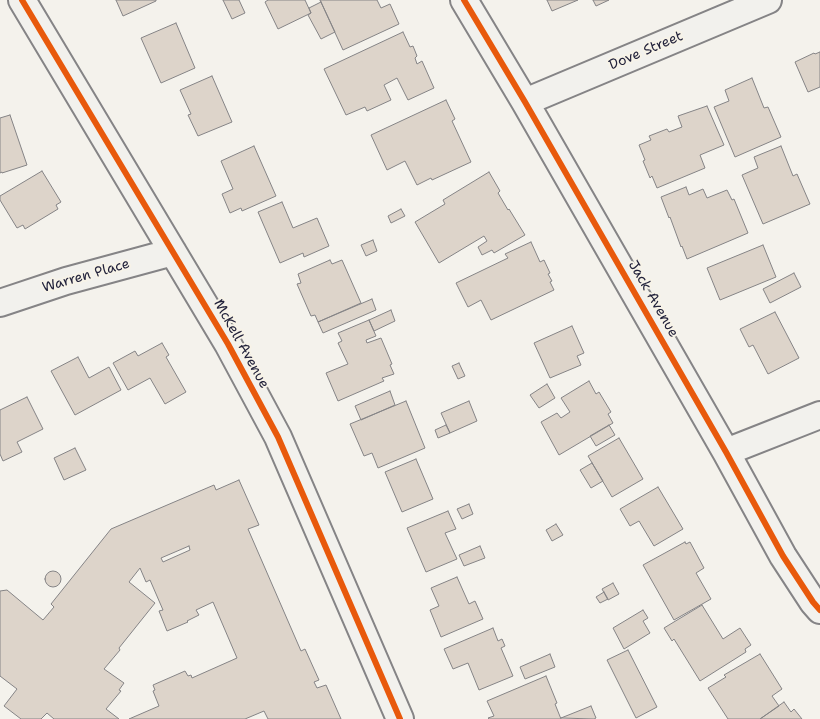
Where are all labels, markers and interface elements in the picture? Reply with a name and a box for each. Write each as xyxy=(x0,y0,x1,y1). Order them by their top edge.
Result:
street label: Dove Street xyxy=(607,28,685,74)
street label: Warren Place xyxy=(40,255,132,297)
street label: Jack Avenue xyxy=(624,258,682,340)
street label: McKell Avenue xyxy=(210,297,272,391)

